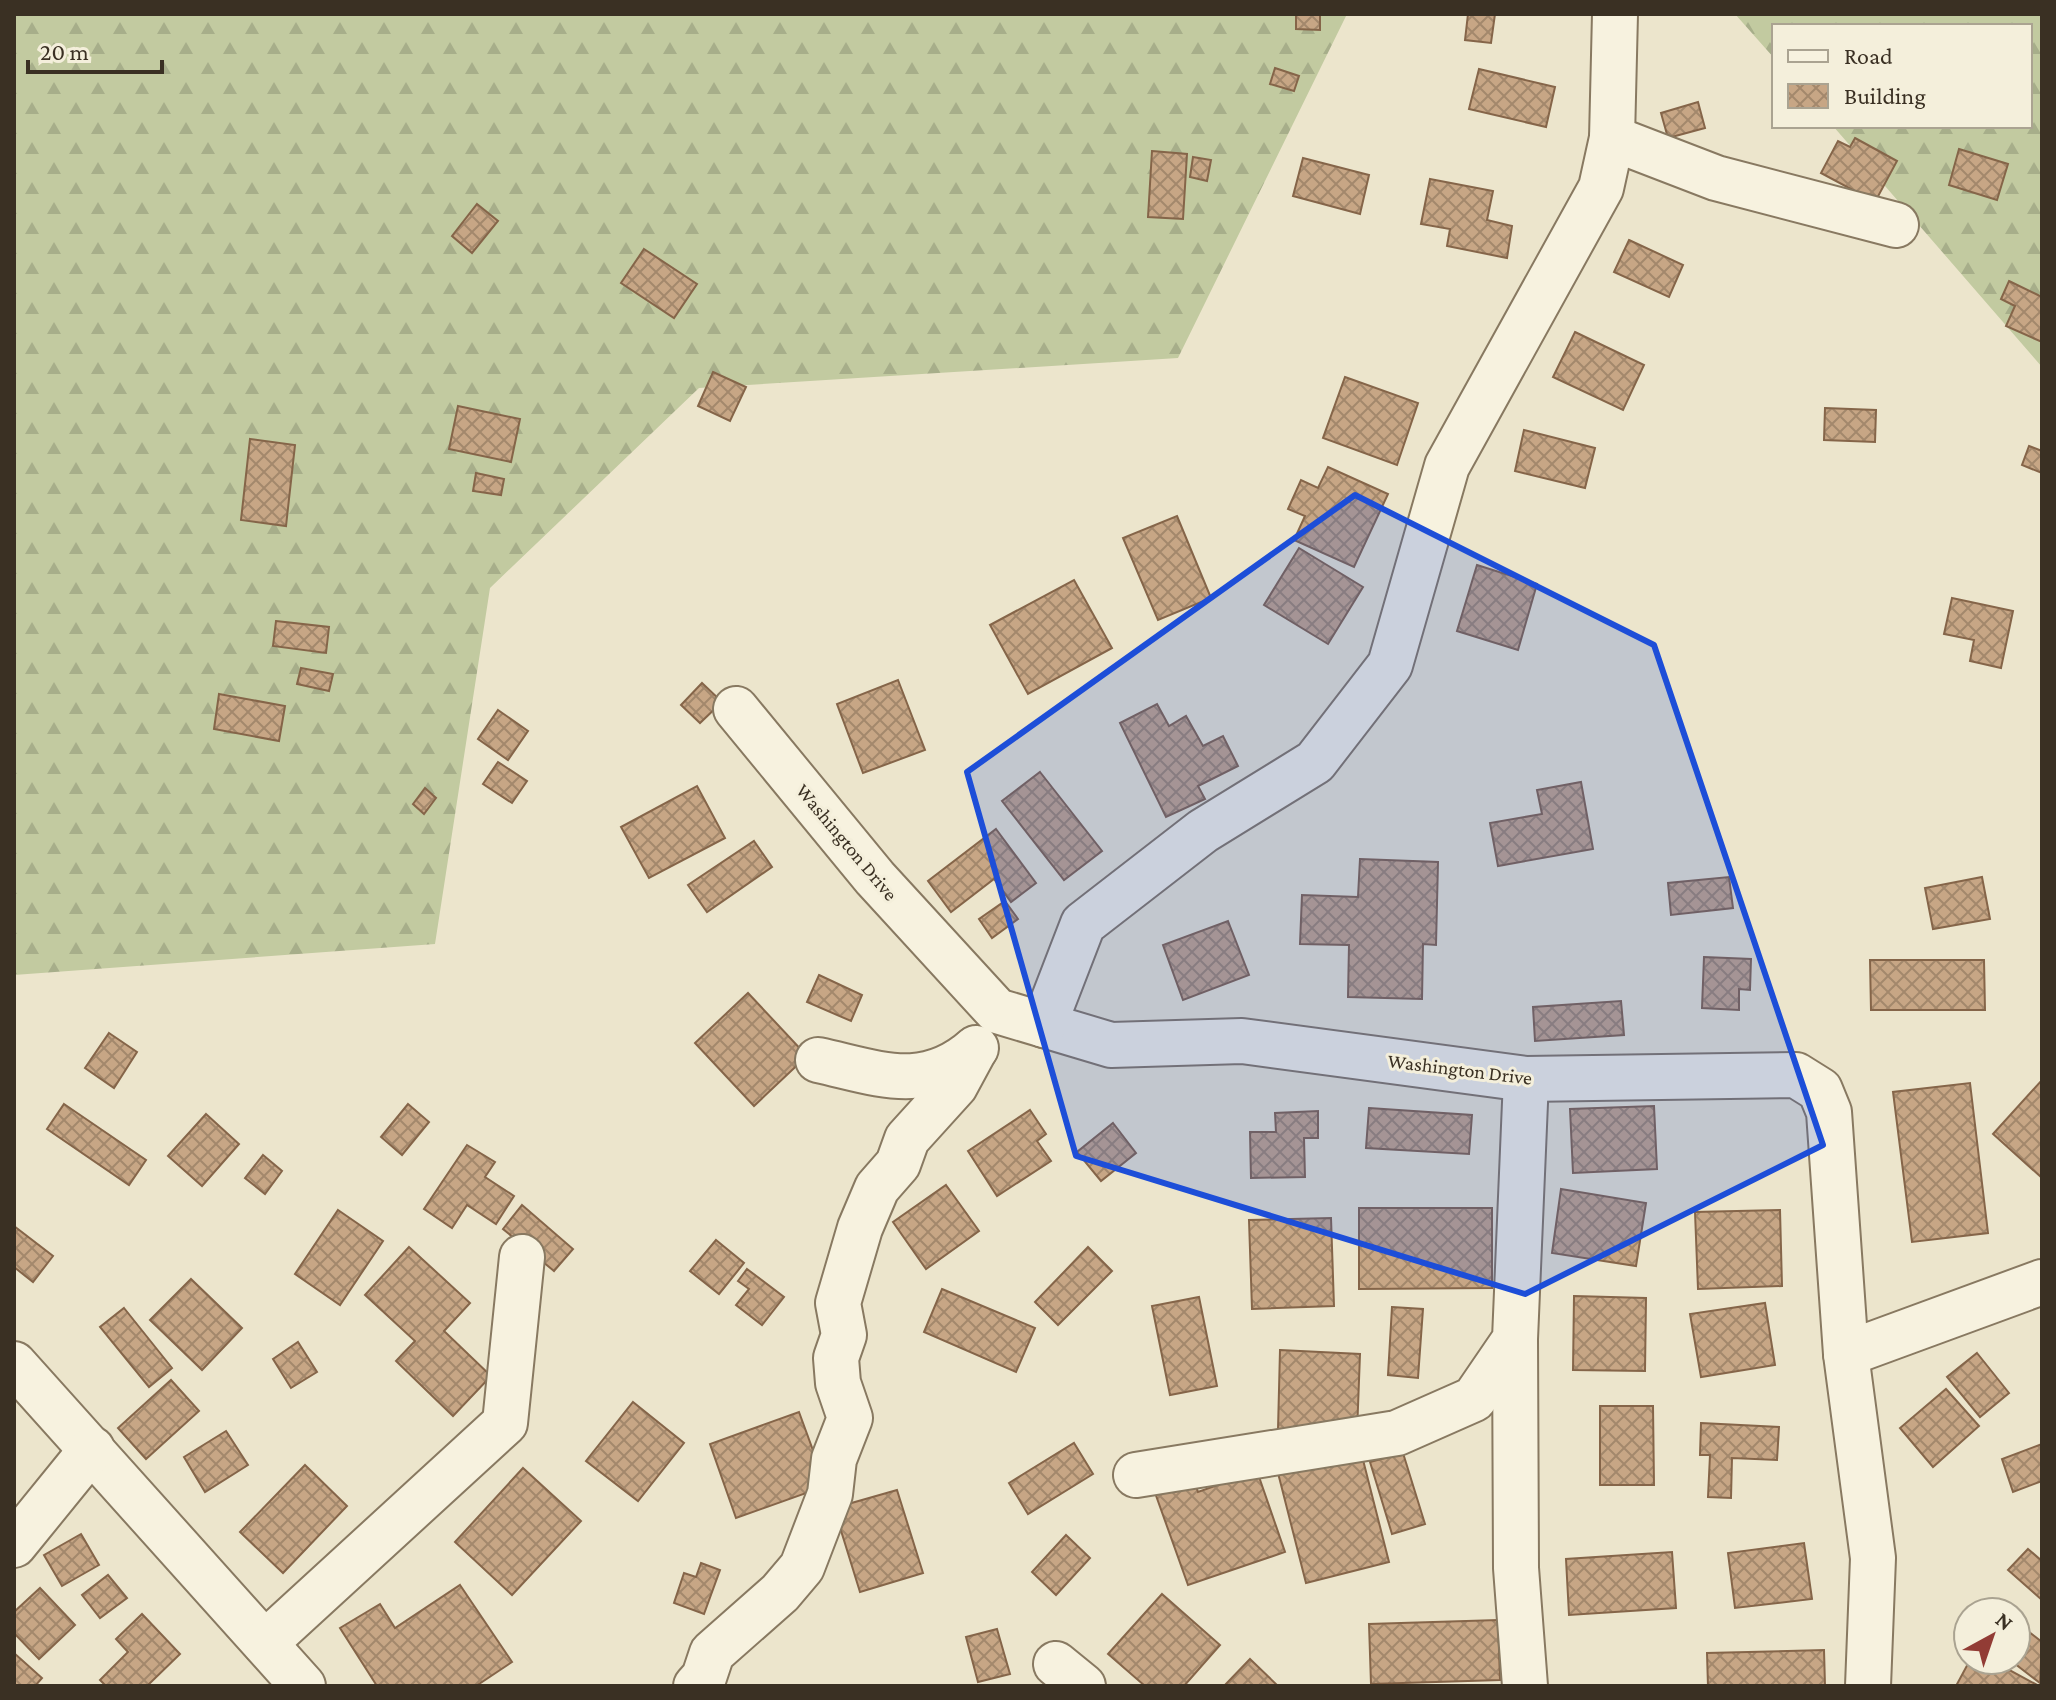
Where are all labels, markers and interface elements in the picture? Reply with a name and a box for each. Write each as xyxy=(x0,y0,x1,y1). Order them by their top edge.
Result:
scale bar xyxy=(28,24,162,74)
legend xyxy=(1772,24,2032,128)
text: 20 m xyxy=(40,38,89,65)
text: Road xyxy=(1844,42,1893,69)
text: Building xyxy=(1844,82,1926,109)
street label: Washington Drive xyxy=(791,779,902,906)
street label: Washington Drive xyxy=(1386,1049,1534,1090)
north arrow xyxy=(1952,1596,2032,1676)
text: N xyxy=(1991,1607,2018,1635)

